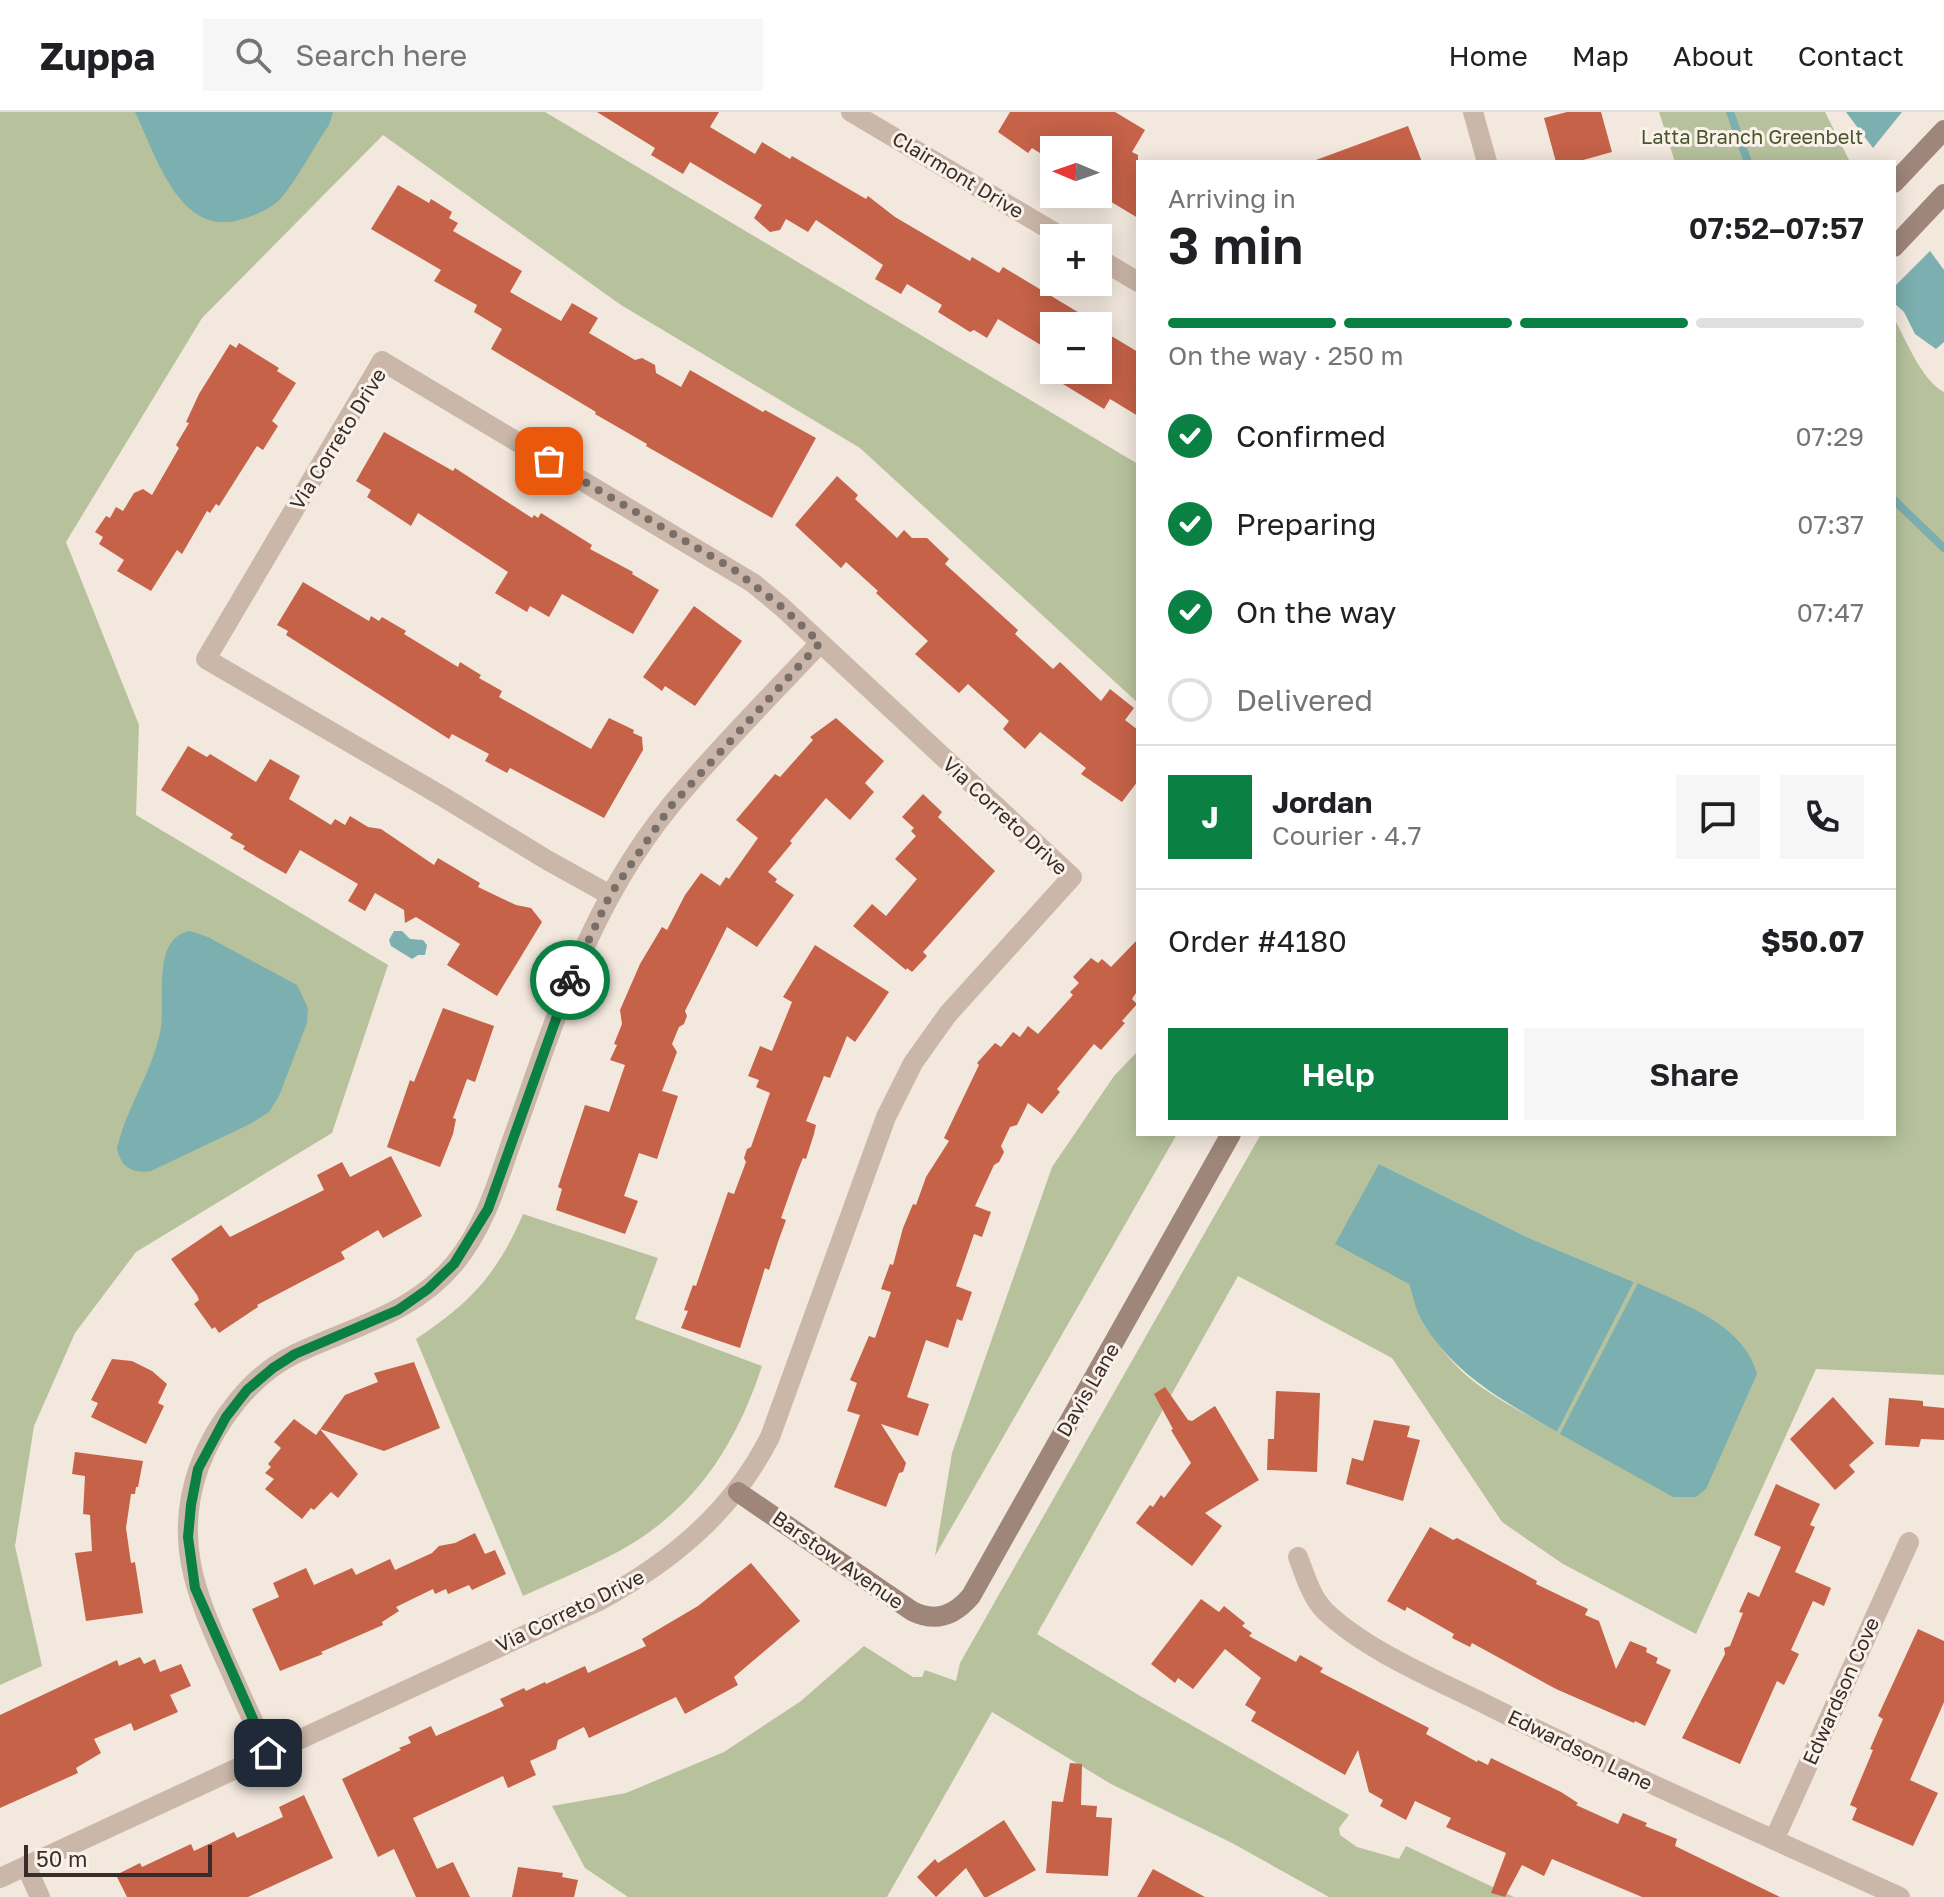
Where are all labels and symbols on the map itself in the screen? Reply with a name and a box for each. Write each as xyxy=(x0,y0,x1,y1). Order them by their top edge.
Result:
park label: Latta Branch Greenbelt xyxy=(1641,124,1863,148)
street label: Clairmont Drive xyxy=(889,126,1028,223)
north arrow xyxy=(1040,136,1112,208)
street label: Via Correto Drive xyxy=(284,363,390,514)
pin xyxy=(515,427,583,495)
street label: Via Correto Drive xyxy=(938,751,1073,879)
courier xyxy=(530,940,610,1020)
street label: Davis Lane xyxy=(1051,1339,1123,1440)
street label: Barstow Avenue xyxy=(768,1505,909,1613)
street label: Via Correto Drive xyxy=(491,1564,648,1656)
street label: Edwardson Cove xyxy=(1797,1613,1883,1768)
street label: Edwardson Lane xyxy=(1504,1704,1657,1795)
pin xyxy=(234,1719,302,1787)
scale bar xyxy=(24,1841,212,1877)

